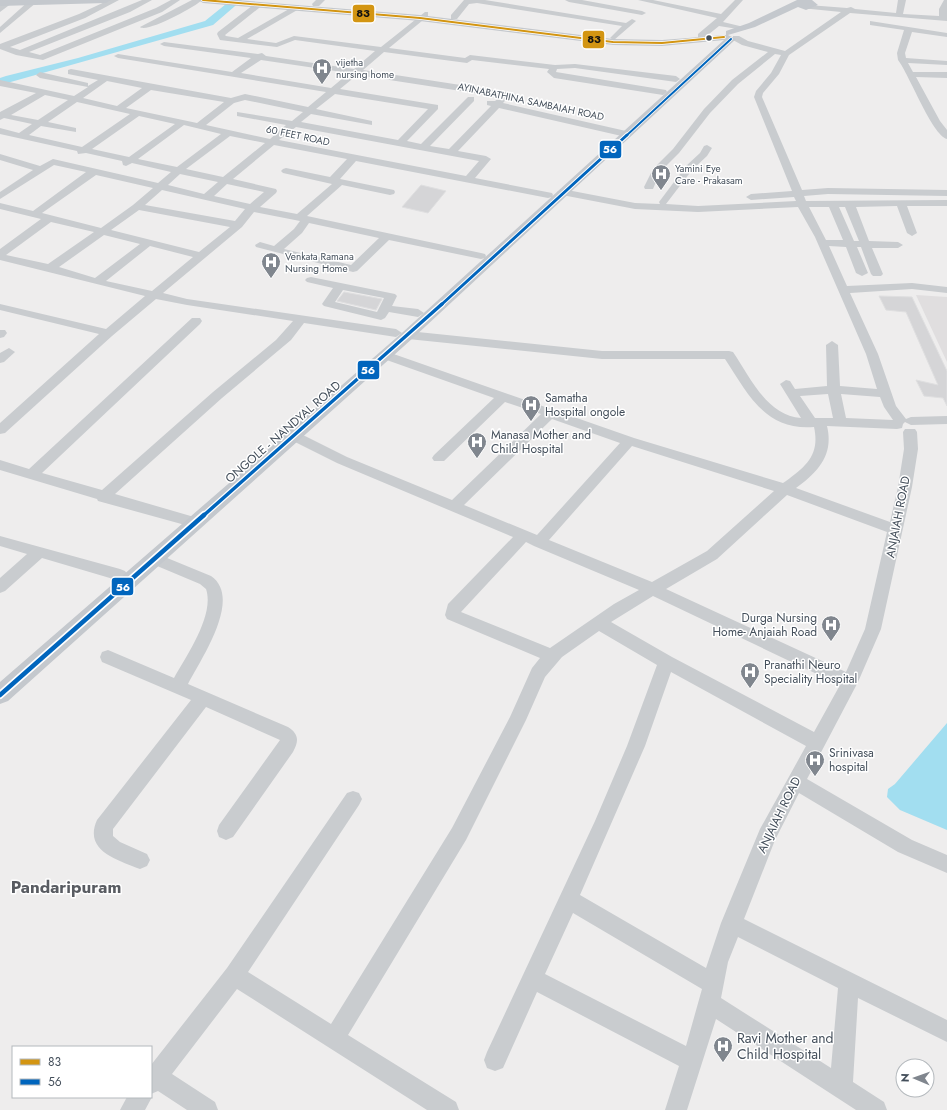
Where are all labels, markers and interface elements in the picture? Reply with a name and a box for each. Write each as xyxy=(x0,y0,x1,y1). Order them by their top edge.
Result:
line badge: 83 xyxy=(352,4,375,23)
text: 83 xyxy=(356,5,370,21)
line badge: 83 xyxy=(582,30,605,49)
text: 83 xyxy=(587,31,601,47)
unlabelled marker xyxy=(704,33,714,43)
place label: vijetha nursing home xyxy=(336,55,394,82)
hospital icon: vijetha nursing home xyxy=(311,57,333,85)
street label: AYINABATHINA SAMBAIAH ROAD xyxy=(456,79,606,124)
street label: 60 FEET ROAD xyxy=(265,121,331,150)
line badge: 56 xyxy=(599,140,622,159)
text: 56 xyxy=(603,141,617,157)
place label: Yamini Eye Care - Prakasam xyxy=(675,161,743,188)
hospital icon: Yamini Eye Care - Prakasam xyxy=(650,163,672,191)
place label: Venkata Ramana Nursing Home xyxy=(285,249,354,276)
hospital icon: Venkata Ramana Nursing Home xyxy=(260,251,282,279)
line badge: 56 xyxy=(357,360,380,380)
text: 56 xyxy=(361,362,375,378)
street label: ONGOLE - NANDYAL ROAD xyxy=(221,377,345,487)
place label: Samatha Hospital ongole xyxy=(545,389,625,421)
hospital icon: Samatha Hospital ongole xyxy=(520,394,542,422)
place label: Manasa Mother and Child Hospital xyxy=(491,426,591,458)
hospital icon: Manasa Mother and Child Hospital xyxy=(466,431,488,459)
street label: ANJAIAH ROAD xyxy=(881,475,915,559)
line badge: 56 xyxy=(111,577,134,596)
text: 56 xyxy=(116,579,130,595)
place label: Durga Nursing Home- Anjaiah Road xyxy=(713,609,817,641)
hospital icon: Durga Nursing Home- Anjaiah Road xyxy=(820,614,842,642)
place label: Pranathi Neuro Speciality Hospital xyxy=(764,656,857,688)
hospital icon: Pranathi Neuro Speciality Hospital xyxy=(739,661,761,689)
place label: Srinivasa hospital xyxy=(829,744,874,776)
hospital icon: Srinivasa hospital xyxy=(804,749,826,777)
street label: ANJAIAH ROAD xyxy=(753,774,805,856)
district label: Pandaripuram xyxy=(11,875,121,899)
place label: Ravi Mother and Child Hospital xyxy=(737,1028,833,1064)
hospital icon: Ravi Mother and Child Hospital xyxy=(712,1035,734,1063)
legend xyxy=(12,1046,152,1098)
text: 83 xyxy=(48,1053,62,1071)
north arrow xyxy=(895,1058,935,1098)
text: 56 xyxy=(48,1073,62,1091)
text: N xyxy=(897,1073,913,1082)

